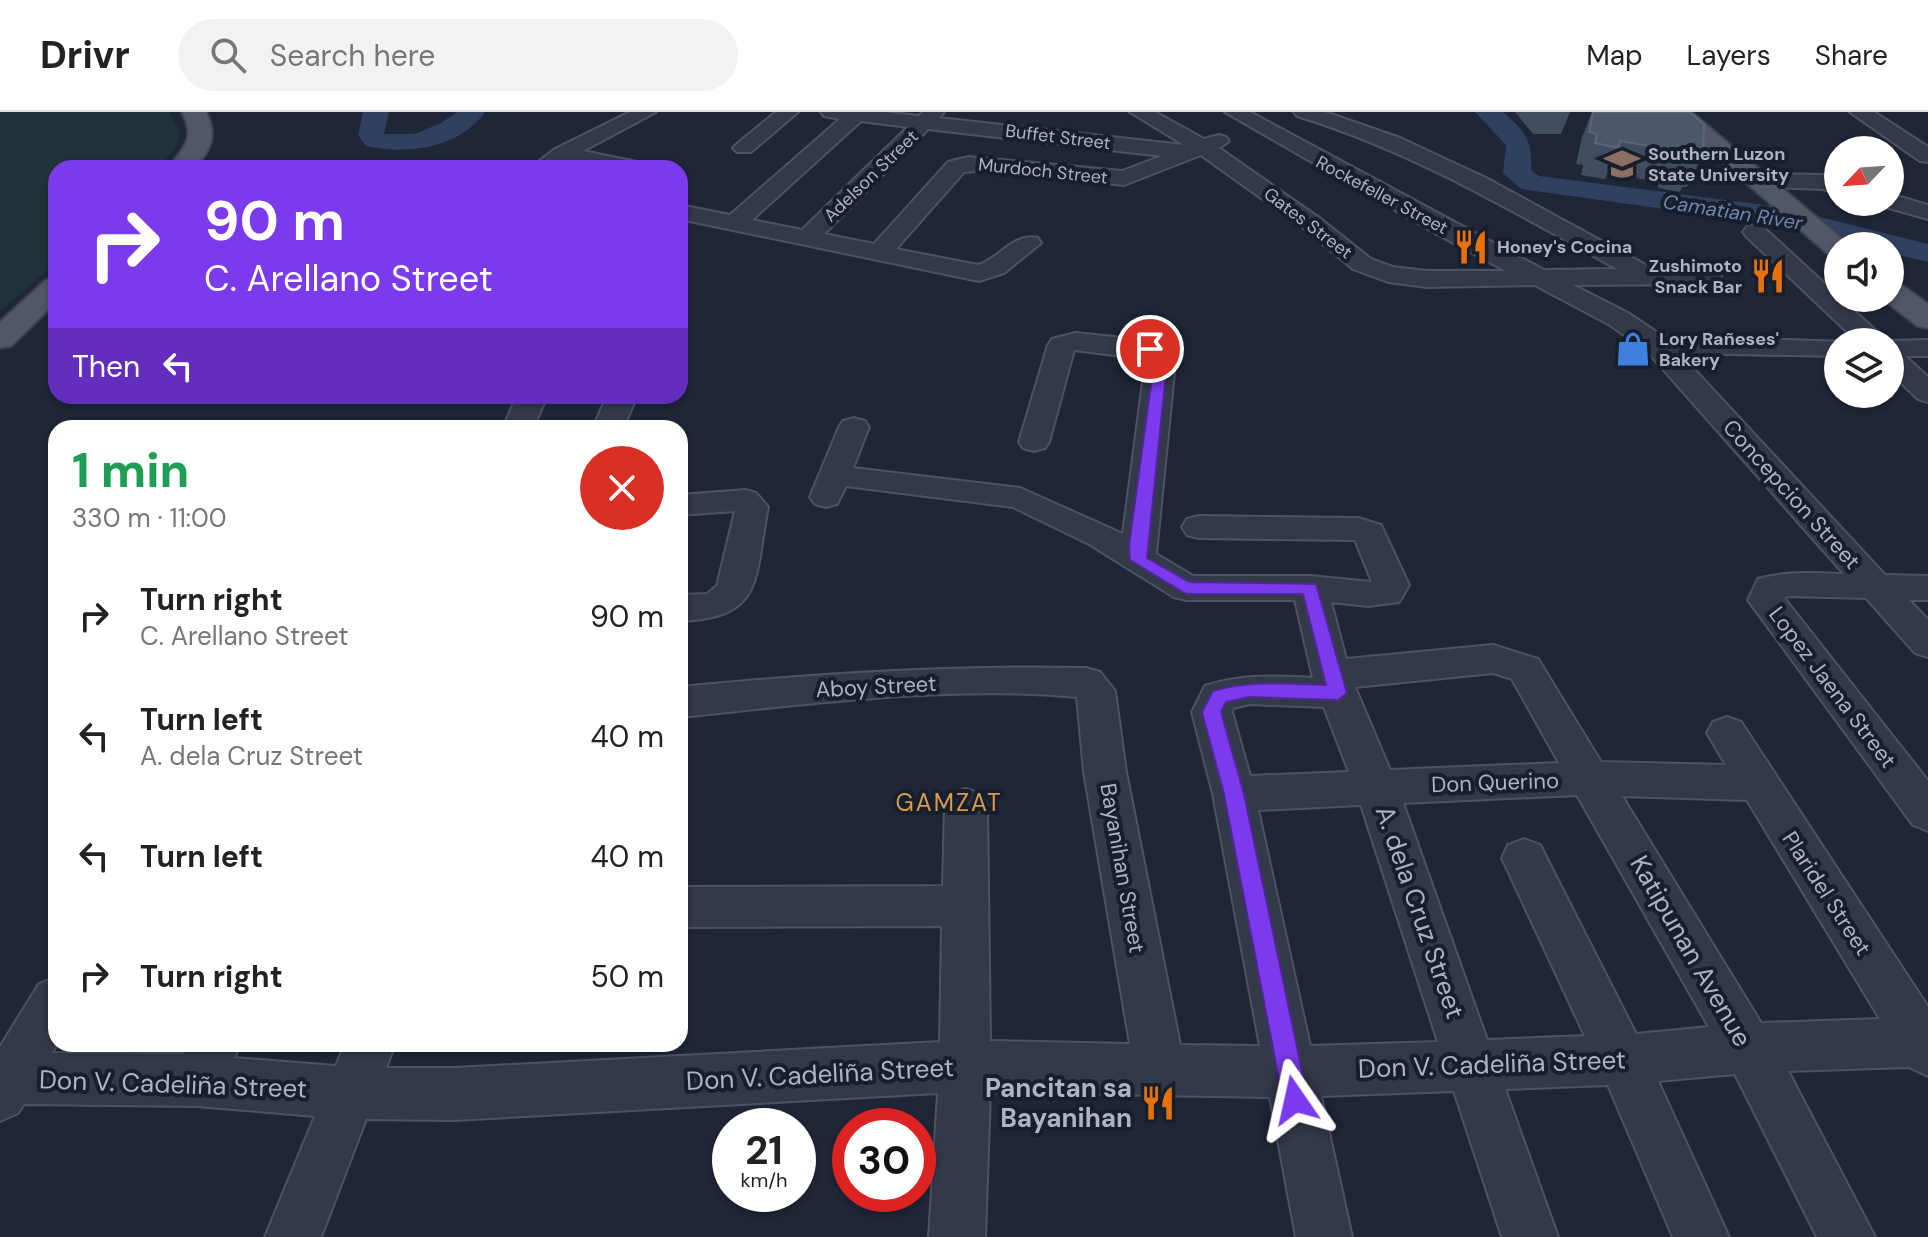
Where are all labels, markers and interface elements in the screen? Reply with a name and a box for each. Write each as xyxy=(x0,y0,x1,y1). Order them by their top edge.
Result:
search box xyxy=(178,19,738,91)
text: Drivr xyxy=(40,30,130,80)
icon: search xyxy=(206,33,250,77)
text: Search here xyxy=(270,36,435,75)
text: Map xyxy=(1586,37,1643,74)
text: Layers xyxy=(1687,37,1771,74)
text: Share xyxy=(1815,37,1888,74)
street label: Buffet Street xyxy=(1004,119,1112,155)
street label: Adelson Street xyxy=(818,125,924,227)
north arrow xyxy=(1824,136,1904,216)
map controls xyxy=(1824,136,1904,408)
place label: Southern Luzon State University xyxy=(1648,142,1789,187)
school or university icon: Southern Luzon State University xyxy=(1603,145,1641,183)
street label: Rockefeller Street xyxy=(1312,150,1452,240)
street label: Murdoch Street xyxy=(977,152,1109,190)
street label: Gates Street xyxy=(1259,182,1357,264)
text: 90 m xyxy=(204,184,345,257)
water label: Camatian River xyxy=(1661,188,1805,236)
icon: right xyxy=(72,192,176,296)
restaurant icon: Honey's Cocina xyxy=(1452,228,1490,266)
button: sound xyxy=(1824,232,1904,312)
place label: Honey's Cocina xyxy=(1497,235,1632,259)
place label: Zushimoto Snack Bar xyxy=(1649,254,1742,299)
text: C. Arellano Street xyxy=(204,255,493,302)
restaurant icon: Zushimoto Snack Bar xyxy=(1749,257,1787,295)
pin xyxy=(1116,315,1184,383)
icon: arrive xyxy=(1128,327,1172,371)
place label: Lory Rañeses' Bakery xyxy=(1659,327,1779,372)
button: layers xyxy=(1824,328,1904,408)
shop icon: Lory Rañeses' Bakery xyxy=(1614,330,1652,368)
icon: left xyxy=(156,344,200,388)
text: Then xyxy=(72,347,140,386)
street label: Concepcion Street xyxy=(1717,413,1867,575)
text: 1 min xyxy=(72,439,189,502)
button: close xyxy=(580,446,664,530)
text: 330 m · 11:00 xyxy=(72,501,227,535)
text: Turn right xyxy=(140,580,283,619)
icon: right xyxy=(72,594,116,638)
text: 90 m xyxy=(590,597,664,636)
street label: Lopez Jaena Street xyxy=(1762,601,1903,774)
text: C. Arellano Street xyxy=(140,619,349,653)
street label: Aboy Street xyxy=(815,669,937,704)
text: Turn left xyxy=(140,700,263,739)
icon: left xyxy=(72,714,116,758)
text: 40 m xyxy=(591,717,664,756)
text: A. dela Cruz Street xyxy=(140,739,363,773)
street label: Don Querino xyxy=(1431,766,1559,799)
street label: Bayanihan Street xyxy=(1093,781,1152,955)
district label: GAMZAT xyxy=(896,787,1002,818)
street label: A. dela Cruz Street xyxy=(1368,801,1472,1023)
street label: Plaridel Street xyxy=(1776,826,1878,961)
icon: left xyxy=(72,834,116,878)
text: Turn left xyxy=(140,837,263,876)
text: 40 m xyxy=(591,837,664,876)
street label: Katipunan Avenue xyxy=(1622,849,1760,1053)
icon: right xyxy=(72,954,116,998)
text: Turn right xyxy=(140,957,283,996)
text: 50 m xyxy=(590,957,664,996)
street label: Don V. Cadeliña Street xyxy=(1357,1042,1627,1086)
street label: Don V. Cadeliña Street xyxy=(685,1050,955,1098)
position arrow xyxy=(1253,1058,1337,1142)
street label: Don V. Cadeliña Street xyxy=(38,1062,308,1106)
place label: Pancitan sa Bayanihan xyxy=(985,1071,1132,1135)
restaurant icon: Pancitan sa Bayanihan xyxy=(1139,1084,1177,1122)
speed limit sign: 30 xyxy=(832,1108,936,1212)
text: 21 xyxy=(745,1124,783,1176)
text: km/h xyxy=(740,1167,788,1193)

